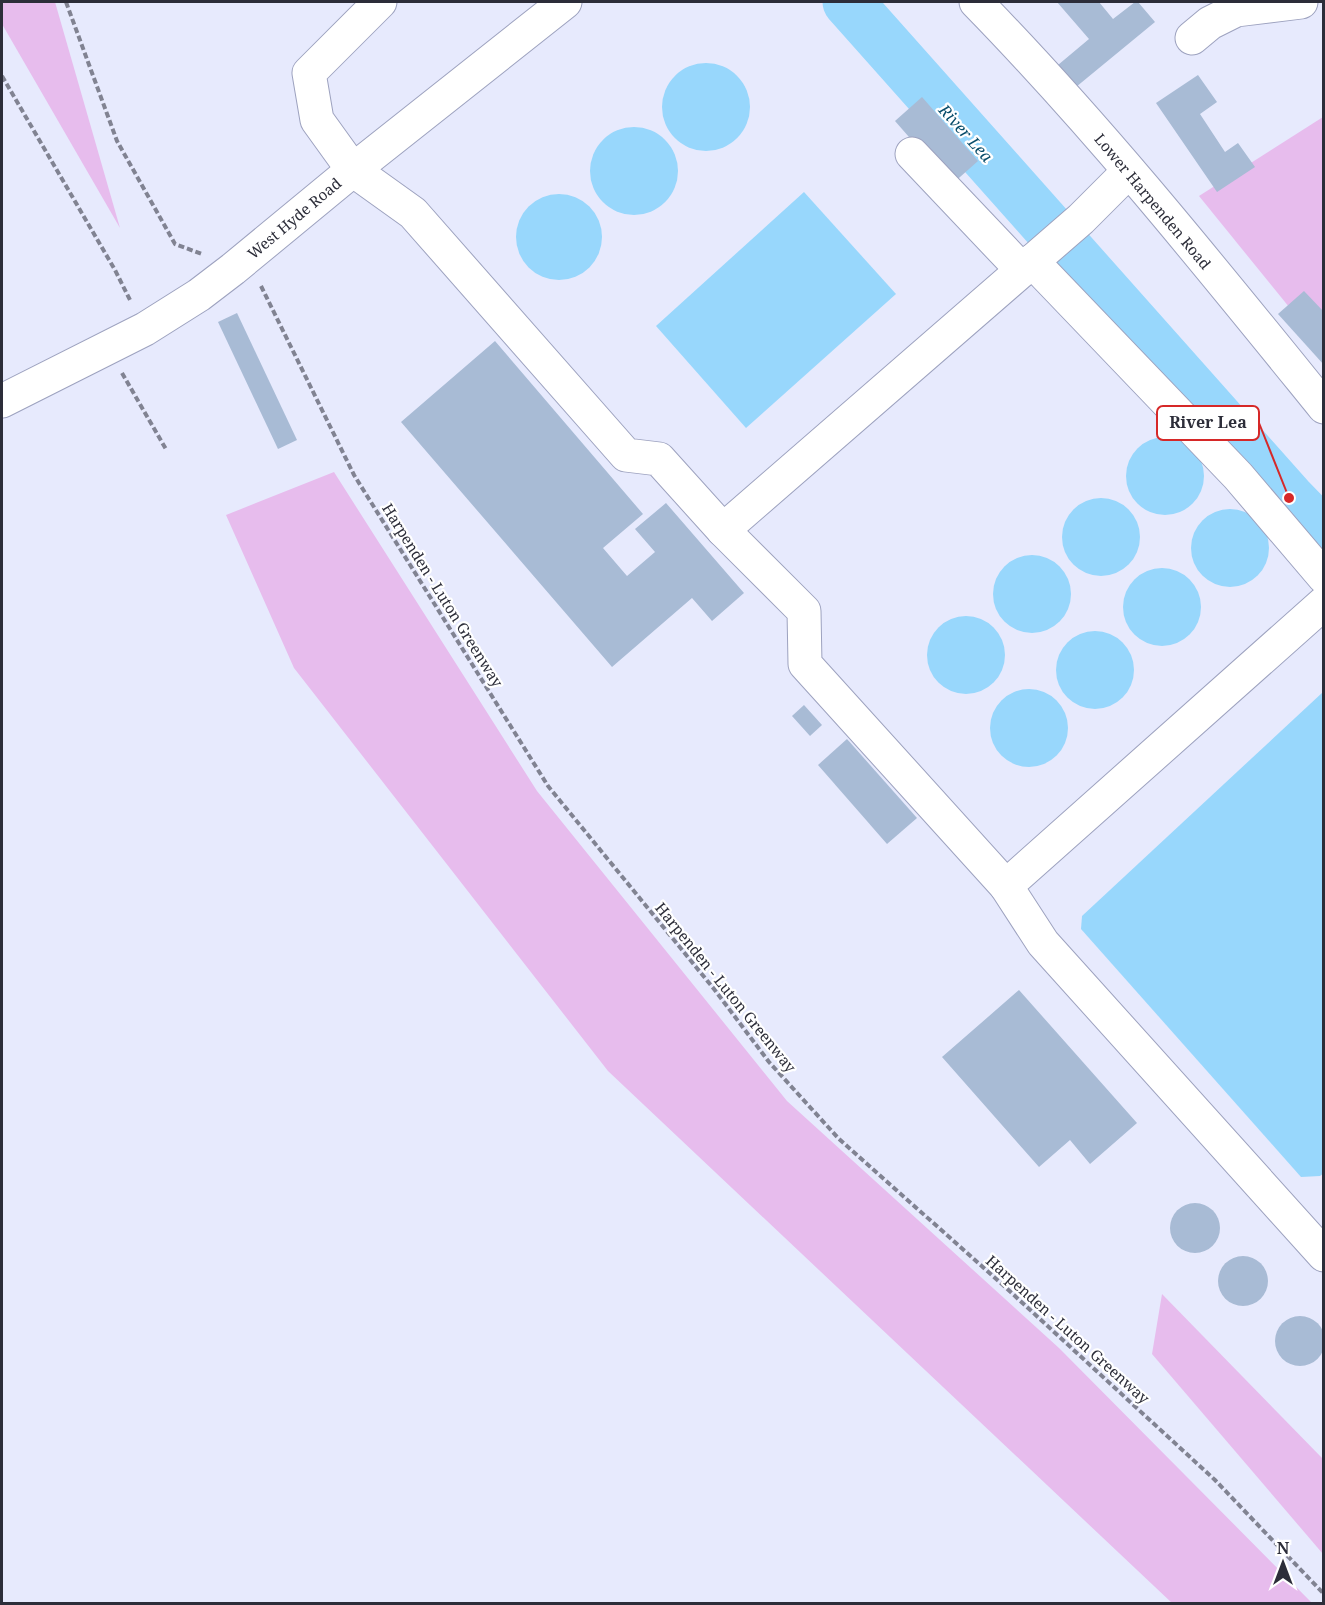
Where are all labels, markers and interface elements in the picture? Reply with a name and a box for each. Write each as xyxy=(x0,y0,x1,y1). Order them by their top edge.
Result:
water label: River Lea xyxy=(933,99,998,167)
street label: Lower Harpenden Road xyxy=(1090,129,1216,273)
street label: West Hyde Road xyxy=(243,173,345,263)
callout: River Lea xyxy=(1157,406,1259,440)
text: River Lea xyxy=(1169,411,1247,433)
street label: Harpenden - Luton Greenway xyxy=(378,499,508,691)
street label: Harpenden - Luton Greenway xyxy=(651,898,801,1077)
street label: Harpenden - Luton Greenway xyxy=(982,1250,1154,1408)
north arrow xyxy=(1253,1533,1313,1593)
text: N xyxy=(1277,1537,1290,1559)

